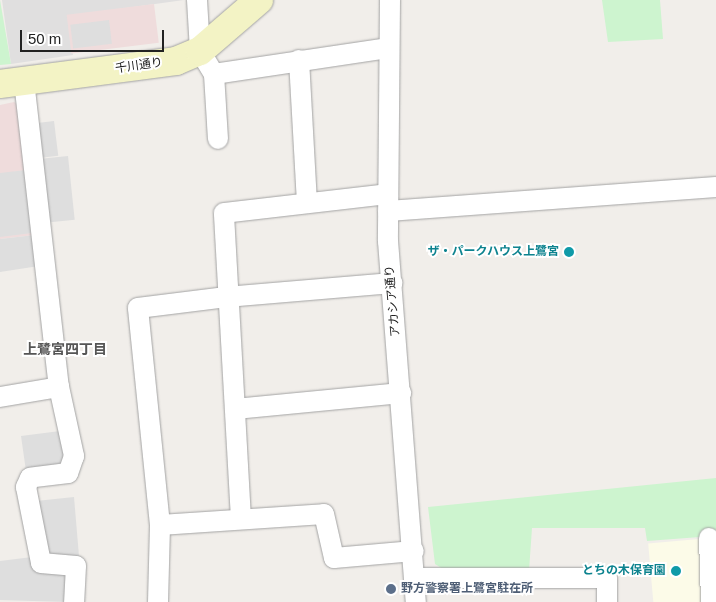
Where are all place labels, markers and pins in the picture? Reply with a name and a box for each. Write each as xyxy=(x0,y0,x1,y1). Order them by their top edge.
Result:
place label: ザ・パークハウス上鷺宮 xyxy=(427,245,559,259)
marker: ザ・パークハウス上鷺宮 xyxy=(563,246,575,258)
place label: とちの木保育園 xyxy=(582,564,666,578)
marker: とちの木保育園 xyxy=(670,565,682,577)
place label: 野方警察署上鷺宮駐在所 xyxy=(401,582,533,596)
marker: 野方警察署上鷺宮駐在所 xyxy=(385,583,397,595)

